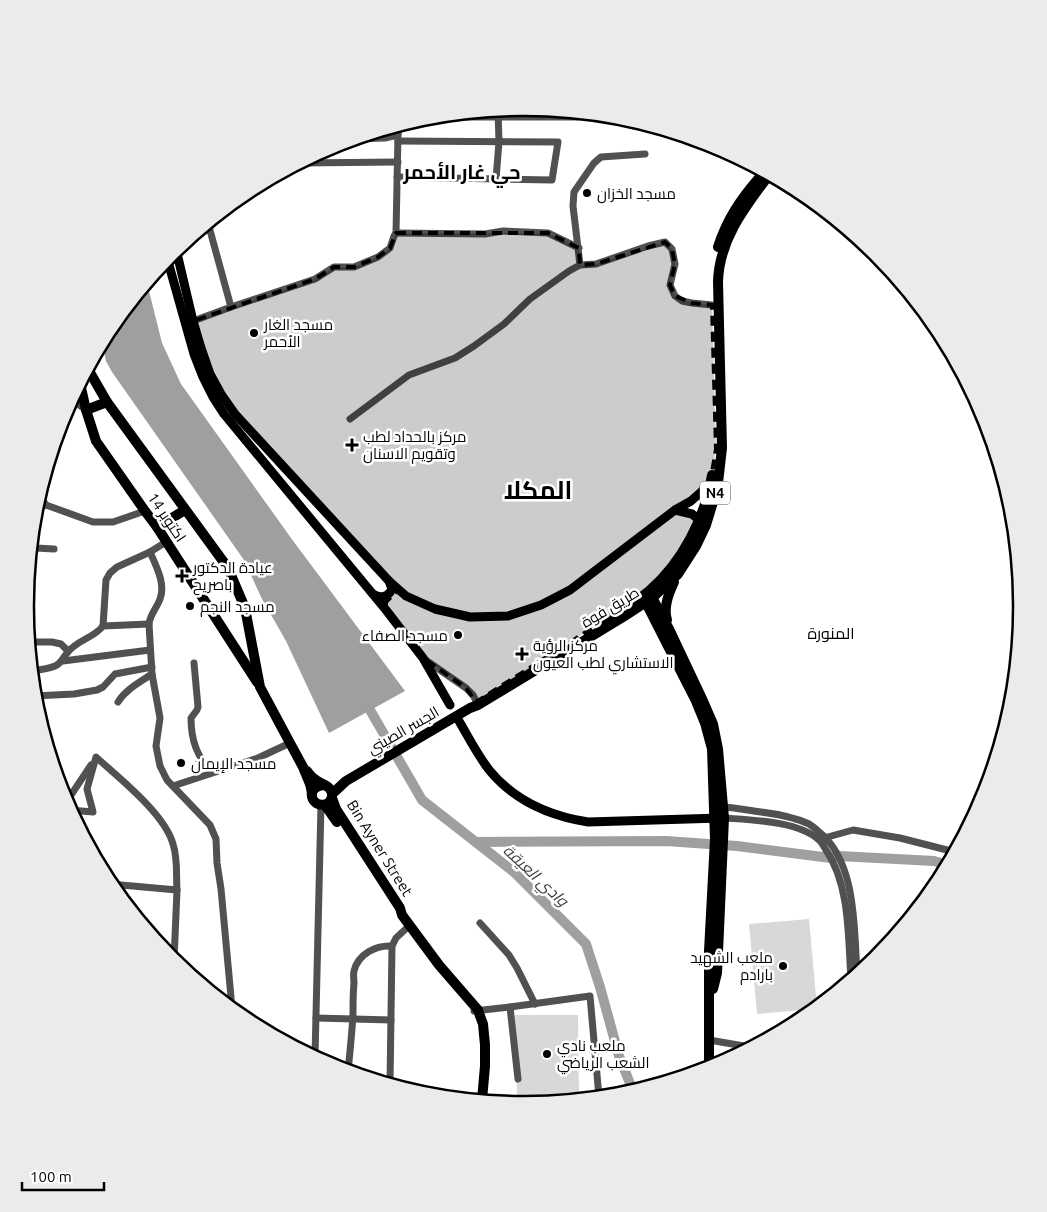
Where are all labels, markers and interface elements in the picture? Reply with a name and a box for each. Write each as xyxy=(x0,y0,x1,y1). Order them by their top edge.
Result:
district label: حي غار الأحمر xyxy=(402,160,521,188)
place label: مسجد الخزان xyxy=(597,185,676,204)
marker: مسجد الخزان xyxy=(581,187,593,199)
place label: مسجد الغار الأحمر xyxy=(263,316,333,351)
marker: مسجد الغار الأحمر xyxy=(248,327,260,339)
place label: مركز بالحداد لطب وتقويم الاسنان xyxy=(363,428,466,464)
marker: مركز بالحداد لطب وتقويم الاسنان xyxy=(345,438,359,452)
district label: المكلا xyxy=(504,476,572,504)
road number: N4 xyxy=(700,482,730,504)
street label: 14 اكتوبر xyxy=(144,489,190,545)
place label: عيادة الدكتور باصريح xyxy=(192,559,273,596)
marker: عيادة الدكتور باصريح xyxy=(175,569,189,583)
street label: طريق فوة xyxy=(578,583,643,633)
place label: مسجد النجم xyxy=(200,598,275,617)
marker: مسجد النجم xyxy=(184,600,196,612)
district label: المنورة xyxy=(807,624,855,643)
place label: مسجد الصفاء xyxy=(362,627,448,644)
marker: مسجد الصفاء xyxy=(452,629,464,641)
place label: مركز الرؤية الاستشاري لطب العيون xyxy=(533,637,673,675)
marker: مركز الرؤية الاستشاري لطب العيون xyxy=(515,647,529,661)
street label: الجسر الصيني xyxy=(364,703,444,761)
place label: مسجد الإيمان xyxy=(191,755,276,774)
marker: مسجد الإيمان xyxy=(175,757,187,769)
street label: Bin Ayner Street xyxy=(344,797,416,899)
water label: وادي العيقة xyxy=(497,840,573,913)
place label: ملعب الشهيد بارادم xyxy=(690,949,773,985)
marker: ملعب الشهيد بارادم xyxy=(777,960,789,972)
place label: ملعب نادي الشعب الرياضي xyxy=(557,1037,649,1075)
marker: ملعب نادي الشعب الرياضي xyxy=(541,1048,553,1060)
scale bar xyxy=(22,1160,105,1192)
text: 100 m xyxy=(30,1168,72,1185)

